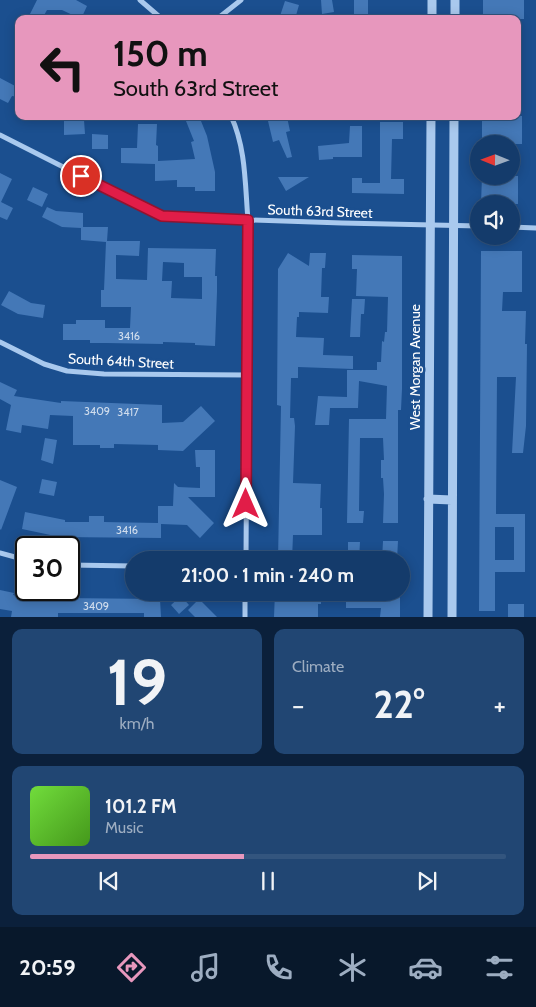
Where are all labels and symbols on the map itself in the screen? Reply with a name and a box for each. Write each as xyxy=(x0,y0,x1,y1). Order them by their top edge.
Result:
north arrow xyxy=(470,135,520,185)
pin xyxy=(60,155,102,197)
street label: South 63rd Street xyxy=(267,200,373,222)
street label: West Morgan Avenue xyxy=(406,304,424,430)
house number: 3416 xyxy=(118,329,140,343)
street label: South 64th Street xyxy=(68,349,175,373)
house number: 3409 xyxy=(84,404,110,418)
house number: 3417 xyxy=(117,405,139,419)
position arrow xyxy=(219,477,271,529)
house number: 3416 xyxy=(116,523,138,537)
speed limit sign: 30 xyxy=(15,536,80,601)
house number: 3409 xyxy=(83,599,109,613)

